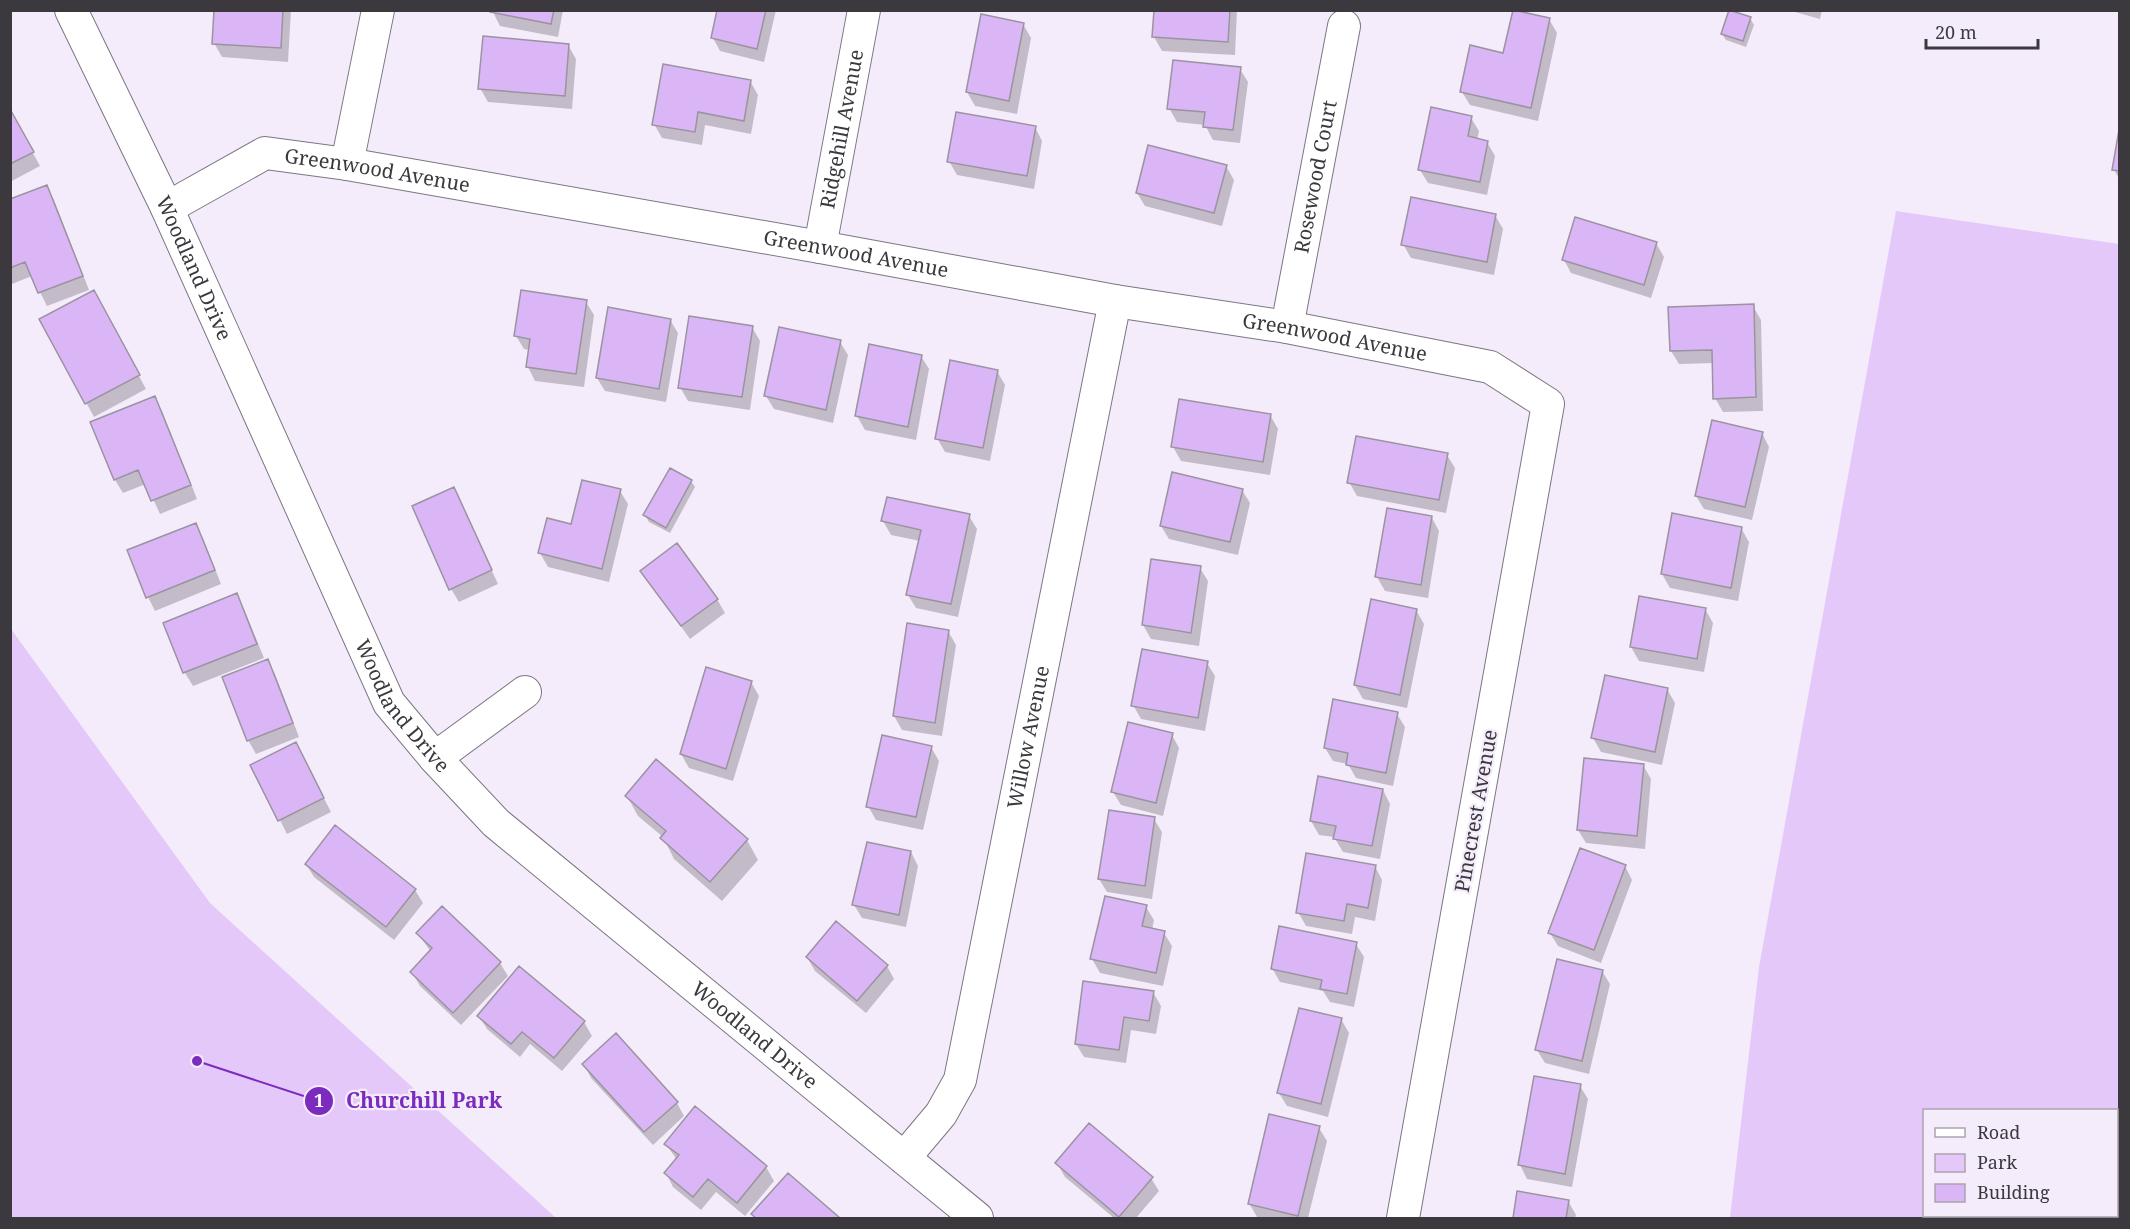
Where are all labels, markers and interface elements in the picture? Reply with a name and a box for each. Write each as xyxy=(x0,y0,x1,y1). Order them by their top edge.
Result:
scale bar xyxy=(1926,12,2038,50)
text: 20 m xyxy=(1935,20,1977,44)
street label: Ridgehill Avenue xyxy=(813,47,869,211)
street label: Rosewood Court xyxy=(1287,98,1343,255)
street label: Greenwood Avenue xyxy=(283,142,472,198)
street label: Woodland Drive xyxy=(150,191,239,345)
street label: Greenwood Avenue xyxy=(762,223,951,283)
street label: Greenwood Avenue xyxy=(1241,306,1430,367)
street label: Woodland Drive xyxy=(349,635,456,778)
street label: Willow Avenue xyxy=(1000,663,1055,811)
street label: Pinecrest Avenue xyxy=(1448,727,1503,894)
street label: Woodland Drive xyxy=(686,975,824,1095)
callout: Churchill Park xyxy=(304,1082,514,1121)
text: Churchill Park xyxy=(346,1086,503,1114)
text: 1 xyxy=(314,1088,324,1112)
legend xyxy=(1923,1109,2118,1217)
text: Road xyxy=(1977,1120,2020,1144)
text: Park xyxy=(1977,1150,2017,1174)
text: Building xyxy=(1977,1180,2050,1204)

